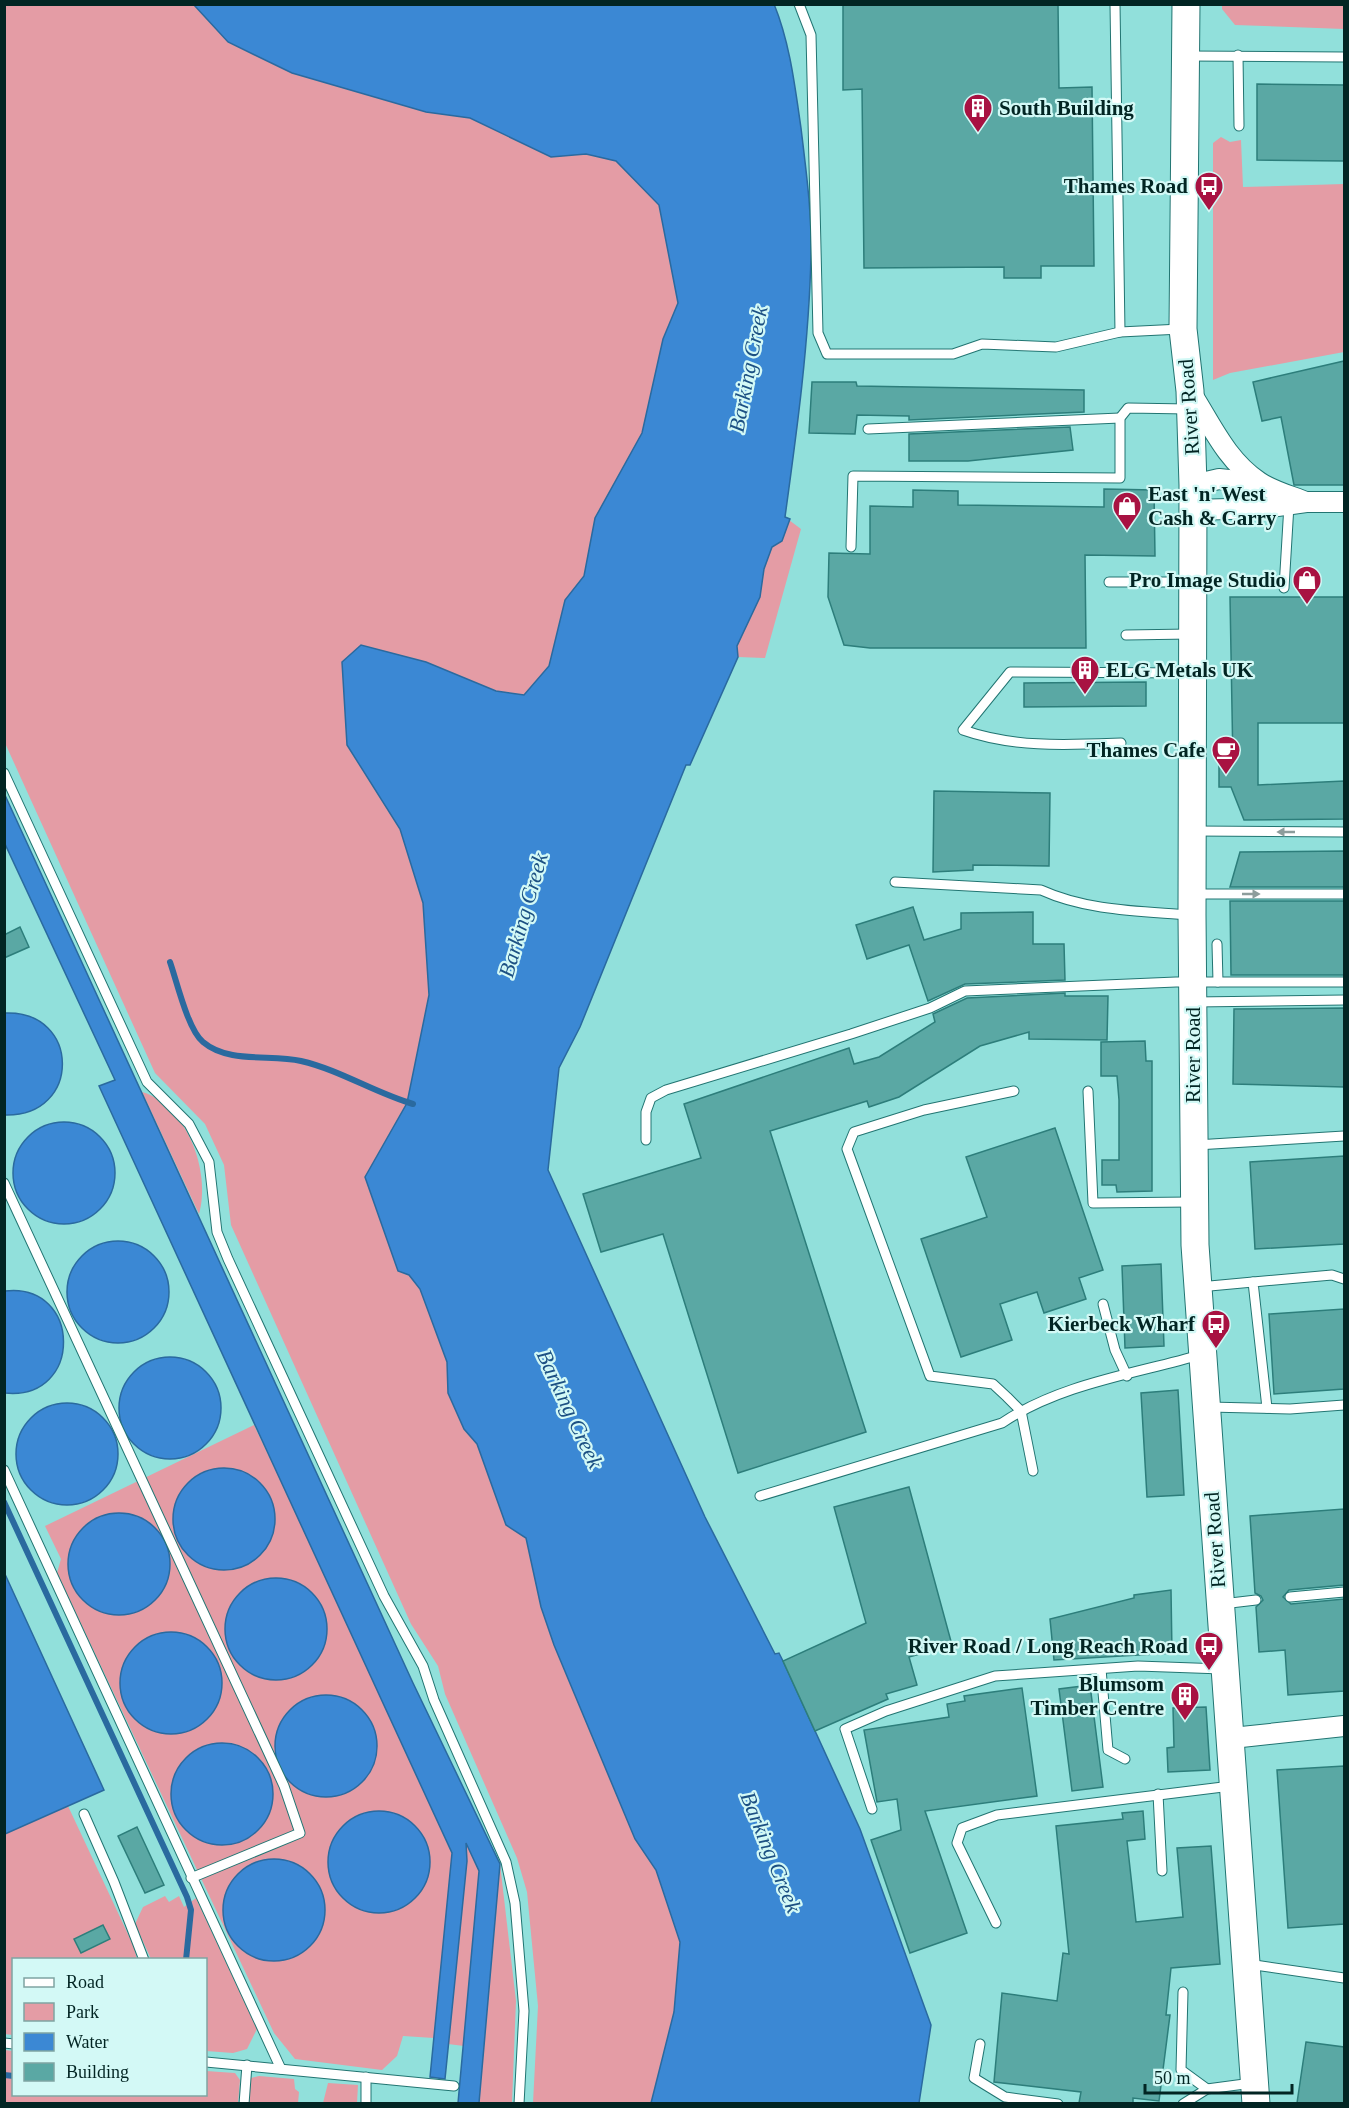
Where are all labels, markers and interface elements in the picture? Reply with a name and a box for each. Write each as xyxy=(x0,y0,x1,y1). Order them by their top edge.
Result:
building icon: South Building xyxy=(962,92,994,134)
place label: South Building xyxy=(999,96,1134,120)
bus stop icon: Thames Road xyxy=(1193,170,1225,212)
place label: Thames Road xyxy=(1064,174,1188,198)
water label: Barking Creek xyxy=(724,303,773,434)
street label: River Road xyxy=(1174,358,1204,456)
place label: East 'n' West Cash & Carry xyxy=(1148,482,1277,530)
shop icon: East 'n' West Cash & Carry xyxy=(1111,490,1143,532)
shop icon: Pro Image Studio xyxy=(1291,564,1323,606)
place label: Pro Image Studio xyxy=(1129,568,1286,592)
building icon: ELG Metals UK xyxy=(1069,654,1101,696)
place label: ELG Metals UK xyxy=(1106,658,1254,682)
cafe icon: Thames Cafe xyxy=(1210,734,1242,776)
place label: Thames Cafe xyxy=(1087,738,1205,762)
one-way arrow xyxy=(1277,827,1296,837)
water label: Barking Creek xyxy=(493,849,553,980)
one-way arrow xyxy=(1241,889,1260,899)
street label: River Road xyxy=(1181,1006,1205,1103)
bus stop icon: Kierbeck Wharf xyxy=(1200,1308,1232,1350)
place label: Kierbeck Wharf xyxy=(1048,1312,1196,1336)
water label: Barking Creek xyxy=(532,1346,609,1473)
street label: River Road xyxy=(1200,1491,1230,1589)
bus stop icon: River Road / Long Reach Road xyxy=(1193,1630,1225,1672)
place label: River Road / Long Reach Road xyxy=(908,1634,1188,1658)
place label: Blumsom Timber Centre xyxy=(1030,1672,1164,1720)
building icon: Blumsom Timber Centre xyxy=(1169,1680,1201,1722)
water label: Barking Creek xyxy=(735,1788,807,1917)
legend xyxy=(12,1958,207,2096)
text: Road xyxy=(66,1972,104,1992)
text: Park xyxy=(66,2002,99,2022)
text: Water xyxy=(66,2032,109,2052)
scale bar xyxy=(1145,2057,1292,2095)
text: Building xyxy=(66,2062,129,2082)
text: 50 m xyxy=(1154,2068,1191,2088)

